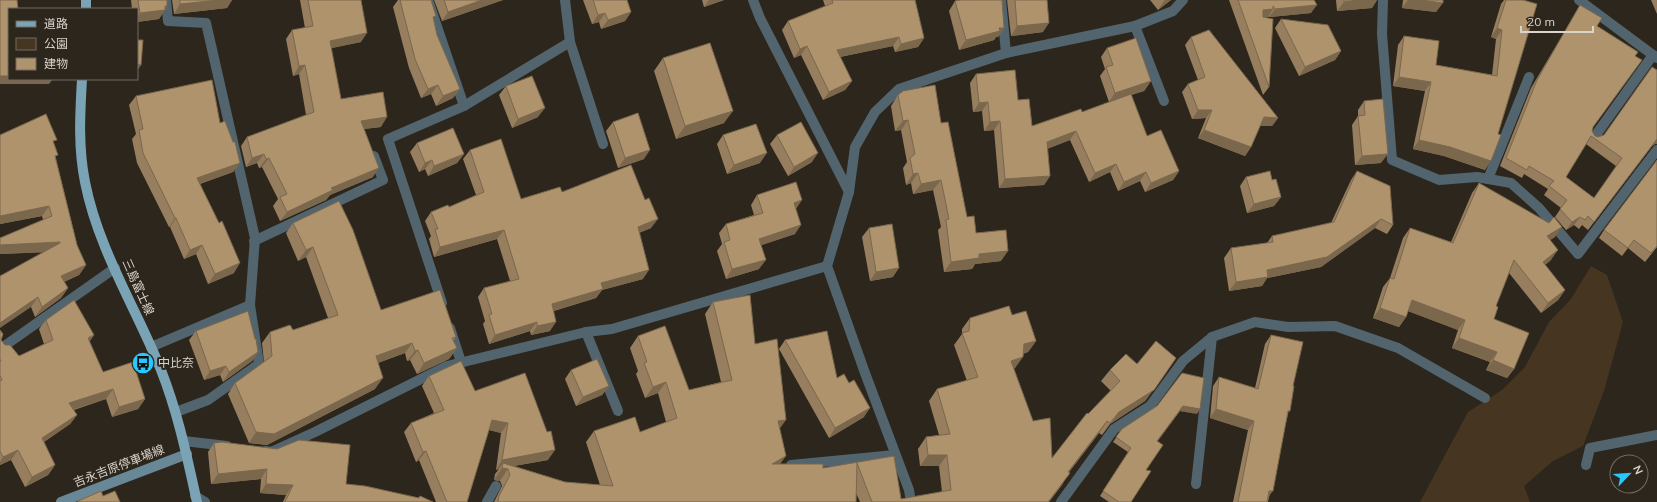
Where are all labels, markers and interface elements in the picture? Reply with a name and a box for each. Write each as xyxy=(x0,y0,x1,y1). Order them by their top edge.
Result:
legend xyxy=(8,8,138,80)
scale bar xyxy=(1521,8,1593,34)
text: 20 m xyxy=(1527,14,1555,29)
text: 道路 xyxy=(44,16,68,31)
text: 公園 xyxy=(44,36,68,51)
text: 建物 xyxy=(44,56,68,71)
street label: 三島富士線 xyxy=(119,256,158,317)
bus stop icon: 中比奈 xyxy=(130,350,156,376)
place label: 中比奈 xyxy=(158,355,194,370)
street label: 吉永吉原停車場線 xyxy=(71,441,166,490)
north arrow xyxy=(1609,454,1649,494)
text: N xyxy=(1630,463,1646,476)

